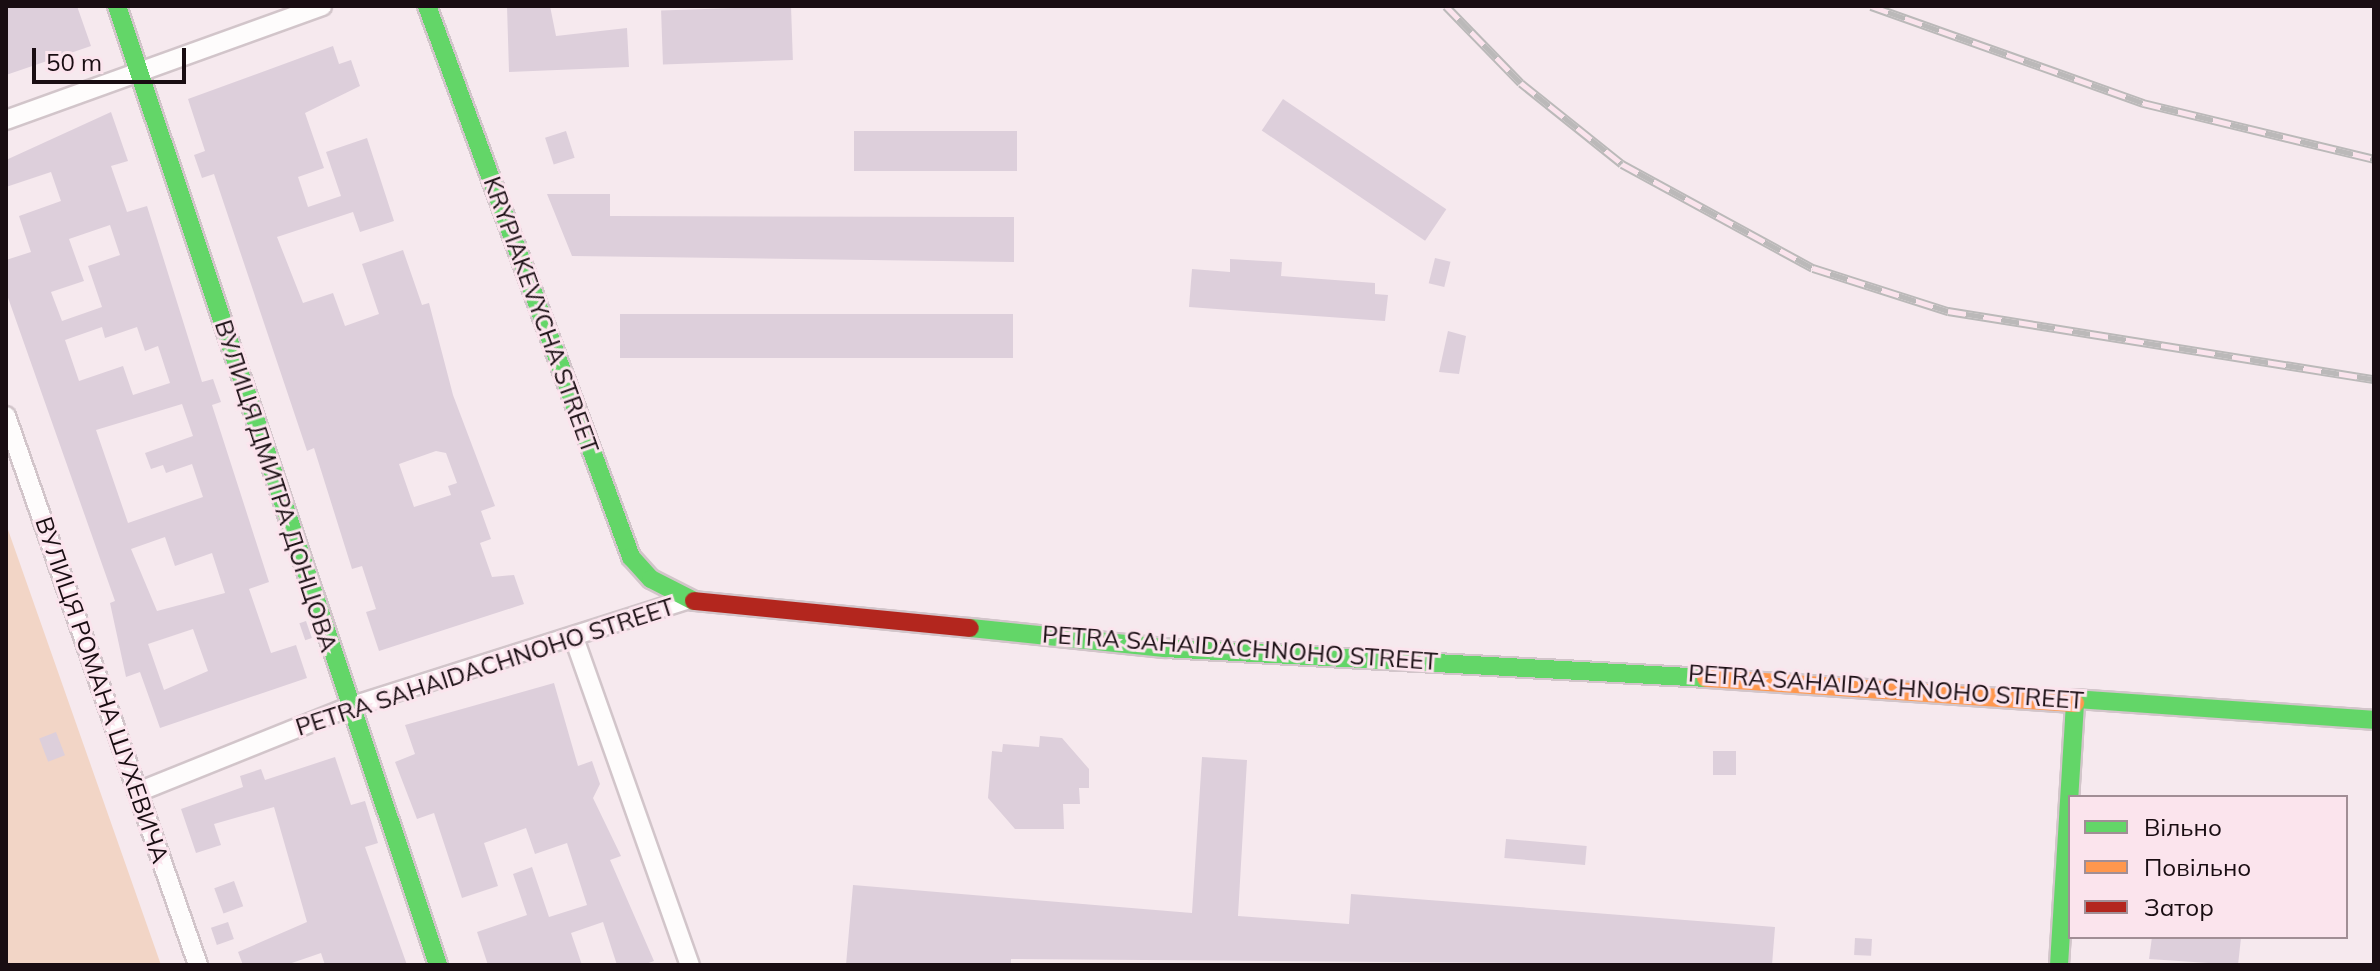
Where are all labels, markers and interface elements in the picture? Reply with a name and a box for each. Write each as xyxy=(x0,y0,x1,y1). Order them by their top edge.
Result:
scale bar xyxy=(36,32,190,82)
text: 50 m xyxy=(46,47,102,77)
street label: KRYPIAKEVYCHA STREET xyxy=(477,173,605,457)
street label: ВУЛИЦЯ ДМИТРА ДОНЦОВА xyxy=(209,316,343,656)
street label: ВУЛИЦЯ РОМАНА ШУХЕВИЧА xyxy=(29,513,175,867)
street label: PETRA SAHAIDACHNOHO STREET xyxy=(292,592,678,742)
street label: PETRA SAHAIDACHNOHO STREET xyxy=(1041,620,1439,676)
street label: PETRA SAHAIDACHNOHO STREET xyxy=(1687,659,2085,715)
legend xyxy=(2068,795,2348,939)
text: Вільно xyxy=(2144,812,2222,842)
text: Повільно xyxy=(2144,852,2251,882)
text: Затор xyxy=(2144,892,2214,922)

